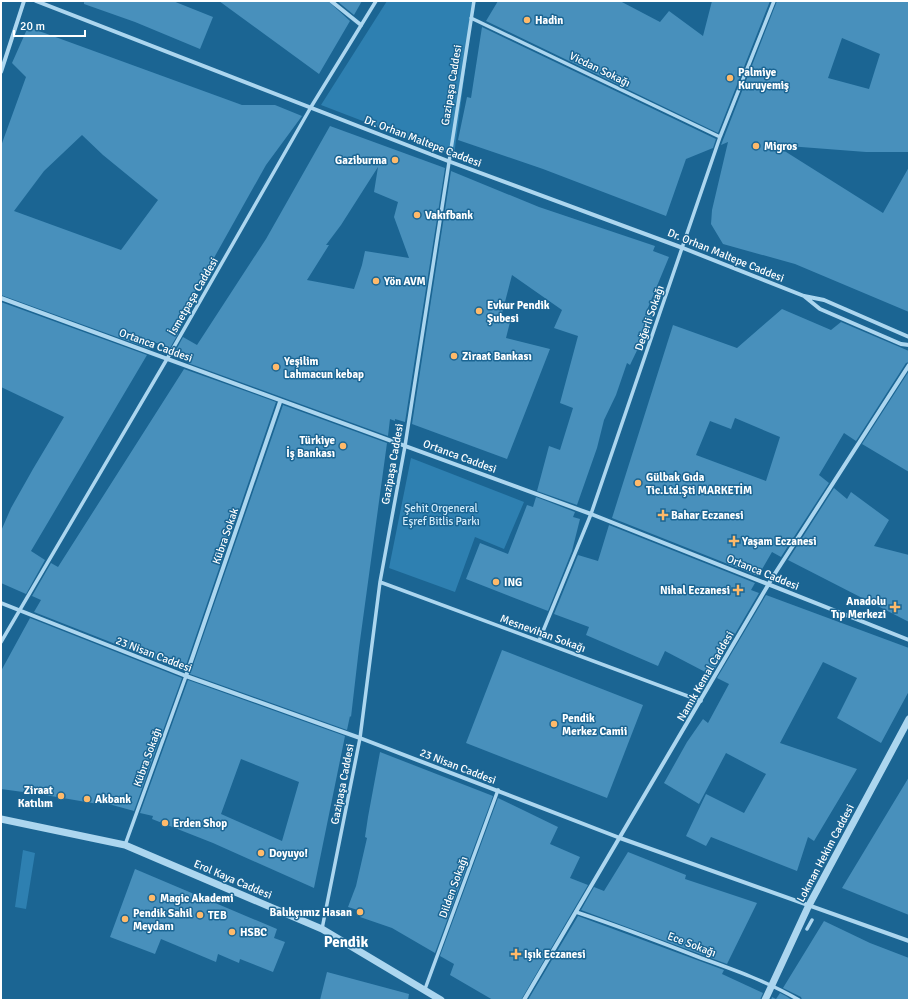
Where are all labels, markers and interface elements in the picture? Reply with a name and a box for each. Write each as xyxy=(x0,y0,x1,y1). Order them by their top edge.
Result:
scale bar xyxy=(14,12,85,38)
place label: Hadin xyxy=(535,14,563,27)
marker: Hadin xyxy=(522,15,532,25)
text: 20 m xyxy=(20,19,45,34)
street label: Gazipaşa Caddesi xyxy=(439,44,464,127)
street label: Vicdan Sokağı xyxy=(567,49,632,90)
place label: Palmiye Kuruyemiş xyxy=(738,66,789,92)
marker: Palmiye Kuruyemiş xyxy=(725,73,735,83)
street label: Dr. Orhan Maltepe Caddesi xyxy=(362,113,483,170)
place label: Migros xyxy=(764,140,797,153)
marker: Migros xyxy=(751,141,761,151)
place label: Gaziburma xyxy=(335,154,387,167)
marker: Gaziburma xyxy=(390,155,400,165)
place label: Vakıfbank xyxy=(425,209,473,222)
marker: Vakıfbank xyxy=(412,210,422,220)
street label: Dr. Orhan Maltepe Caddesi xyxy=(666,226,786,285)
street label: İsmetpaşa Caddesi xyxy=(165,255,221,337)
place label: Yön AVM xyxy=(383,275,426,288)
marker: Yön AVM xyxy=(371,276,381,286)
street label: Değerli Sokağı xyxy=(632,284,667,353)
place label: Evkur Pendik Şubesi xyxy=(487,299,550,325)
marker: Evkur Pendik Şubesi xyxy=(474,306,484,316)
street label: Ortanca Caddesi xyxy=(117,326,194,365)
place label: Ziraat Bankası xyxy=(462,350,532,363)
marker: Ziraat Bankası xyxy=(449,351,459,361)
place label: Yeşilim Lahmacun kebap xyxy=(283,355,364,381)
marker: Yeşilim Lahmacun kebap xyxy=(271,362,281,372)
street label: Gazipaşa Caddesi xyxy=(379,423,406,506)
place label: Türkiye İş Bankası xyxy=(286,434,336,460)
street label: Ortanca Caddesi xyxy=(421,437,498,476)
marker: Türkiye İş Bankası xyxy=(338,441,348,451)
place label: Gülbak Gıda Tic.Ltd.Şti MARKETİM xyxy=(646,471,752,497)
marker: Gülbak Gıda Tic.Ltd.Şti MARKETİM xyxy=(633,478,643,488)
park label: Şehit Orgeneral Eşref Bitlis Parkı xyxy=(402,502,480,528)
street label: Kübra Sokak xyxy=(210,506,241,566)
place label: Bahar Eczanesi xyxy=(671,509,744,522)
marker: Bahar Eczanesi xyxy=(658,510,668,520)
place label: Yaşam Eczanesi xyxy=(741,535,817,548)
marker: Yaşam Eczanesi xyxy=(729,536,739,546)
street label: Ortanca Caddesi xyxy=(725,552,801,593)
place label: ING xyxy=(504,576,522,589)
marker: ING xyxy=(491,577,501,587)
place label: Nihal Eczanesi xyxy=(660,584,730,597)
marker: Nihal Eczanesi xyxy=(733,585,743,595)
place label: Anadolu Tıp Merkezi xyxy=(831,595,886,621)
marker: Anadolu Tıp Merkezi xyxy=(889,601,901,613)
street label: Mesnevihan Sokağı xyxy=(498,612,587,655)
street label: Namık Kemal Caddesi xyxy=(674,629,736,724)
street label: 23 Nisan Caddesi xyxy=(114,634,194,675)
place label: Pendik Merkez Camii xyxy=(562,712,627,738)
marker: Pendik Merkez Camii xyxy=(549,719,559,729)
street label: Kübra Sokağı xyxy=(131,726,164,788)
street label: Gazipaşa Caddesi xyxy=(328,743,357,826)
street label: 23 Nisan Caddesi xyxy=(418,746,498,787)
place label: Ziraat Katılım xyxy=(18,784,53,810)
marker: Ziraat Katılım xyxy=(56,791,66,801)
place label: Akbank xyxy=(95,793,131,806)
marker: Akbank xyxy=(82,794,92,804)
street label: Lokman Hekim Caddesi xyxy=(794,802,857,904)
place label: Erden Shop xyxy=(173,817,227,830)
marker: Erden Shop xyxy=(160,818,170,828)
place label: Doyuyo! xyxy=(269,847,308,860)
marker: Doyuyo! xyxy=(256,848,266,858)
street label: Dilden Sokağı xyxy=(436,855,471,920)
street label: Erol Kaya Caddesi xyxy=(192,857,274,902)
place label: Magic Akademi xyxy=(160,892,234,905)
marker: Magic Akademi xyxy=(147,893,157,903)
place label: Balıkçımız Hasan xyxy=(270,906,352,919)
place label: Pendik Sahil Meydanı xyxy=(133,907,193,933)
marker: Balıkçımız Hasan xyxy=(355,907,365,917)
place label: TEB xyxy=(208,909,227,922)
marker: TEB xyxy=(195,910,205,920)
marker: Pendik Sahil Meydanı xyxy=(120,914,130,924)
place label: HSBC xyxy=(240,926,267,939)
marker: HSBC xyxy=(227,927,237,937)
street label: Ece Sokağı xyxy=(666,929,718,960)
district label: Pendik xyxy=(324,933,368,951)
place label: Işık Eczanesi xyxy=(524,948,586,961)
marker: Işık Eczanesi xyxy=(511,949,521,959)

